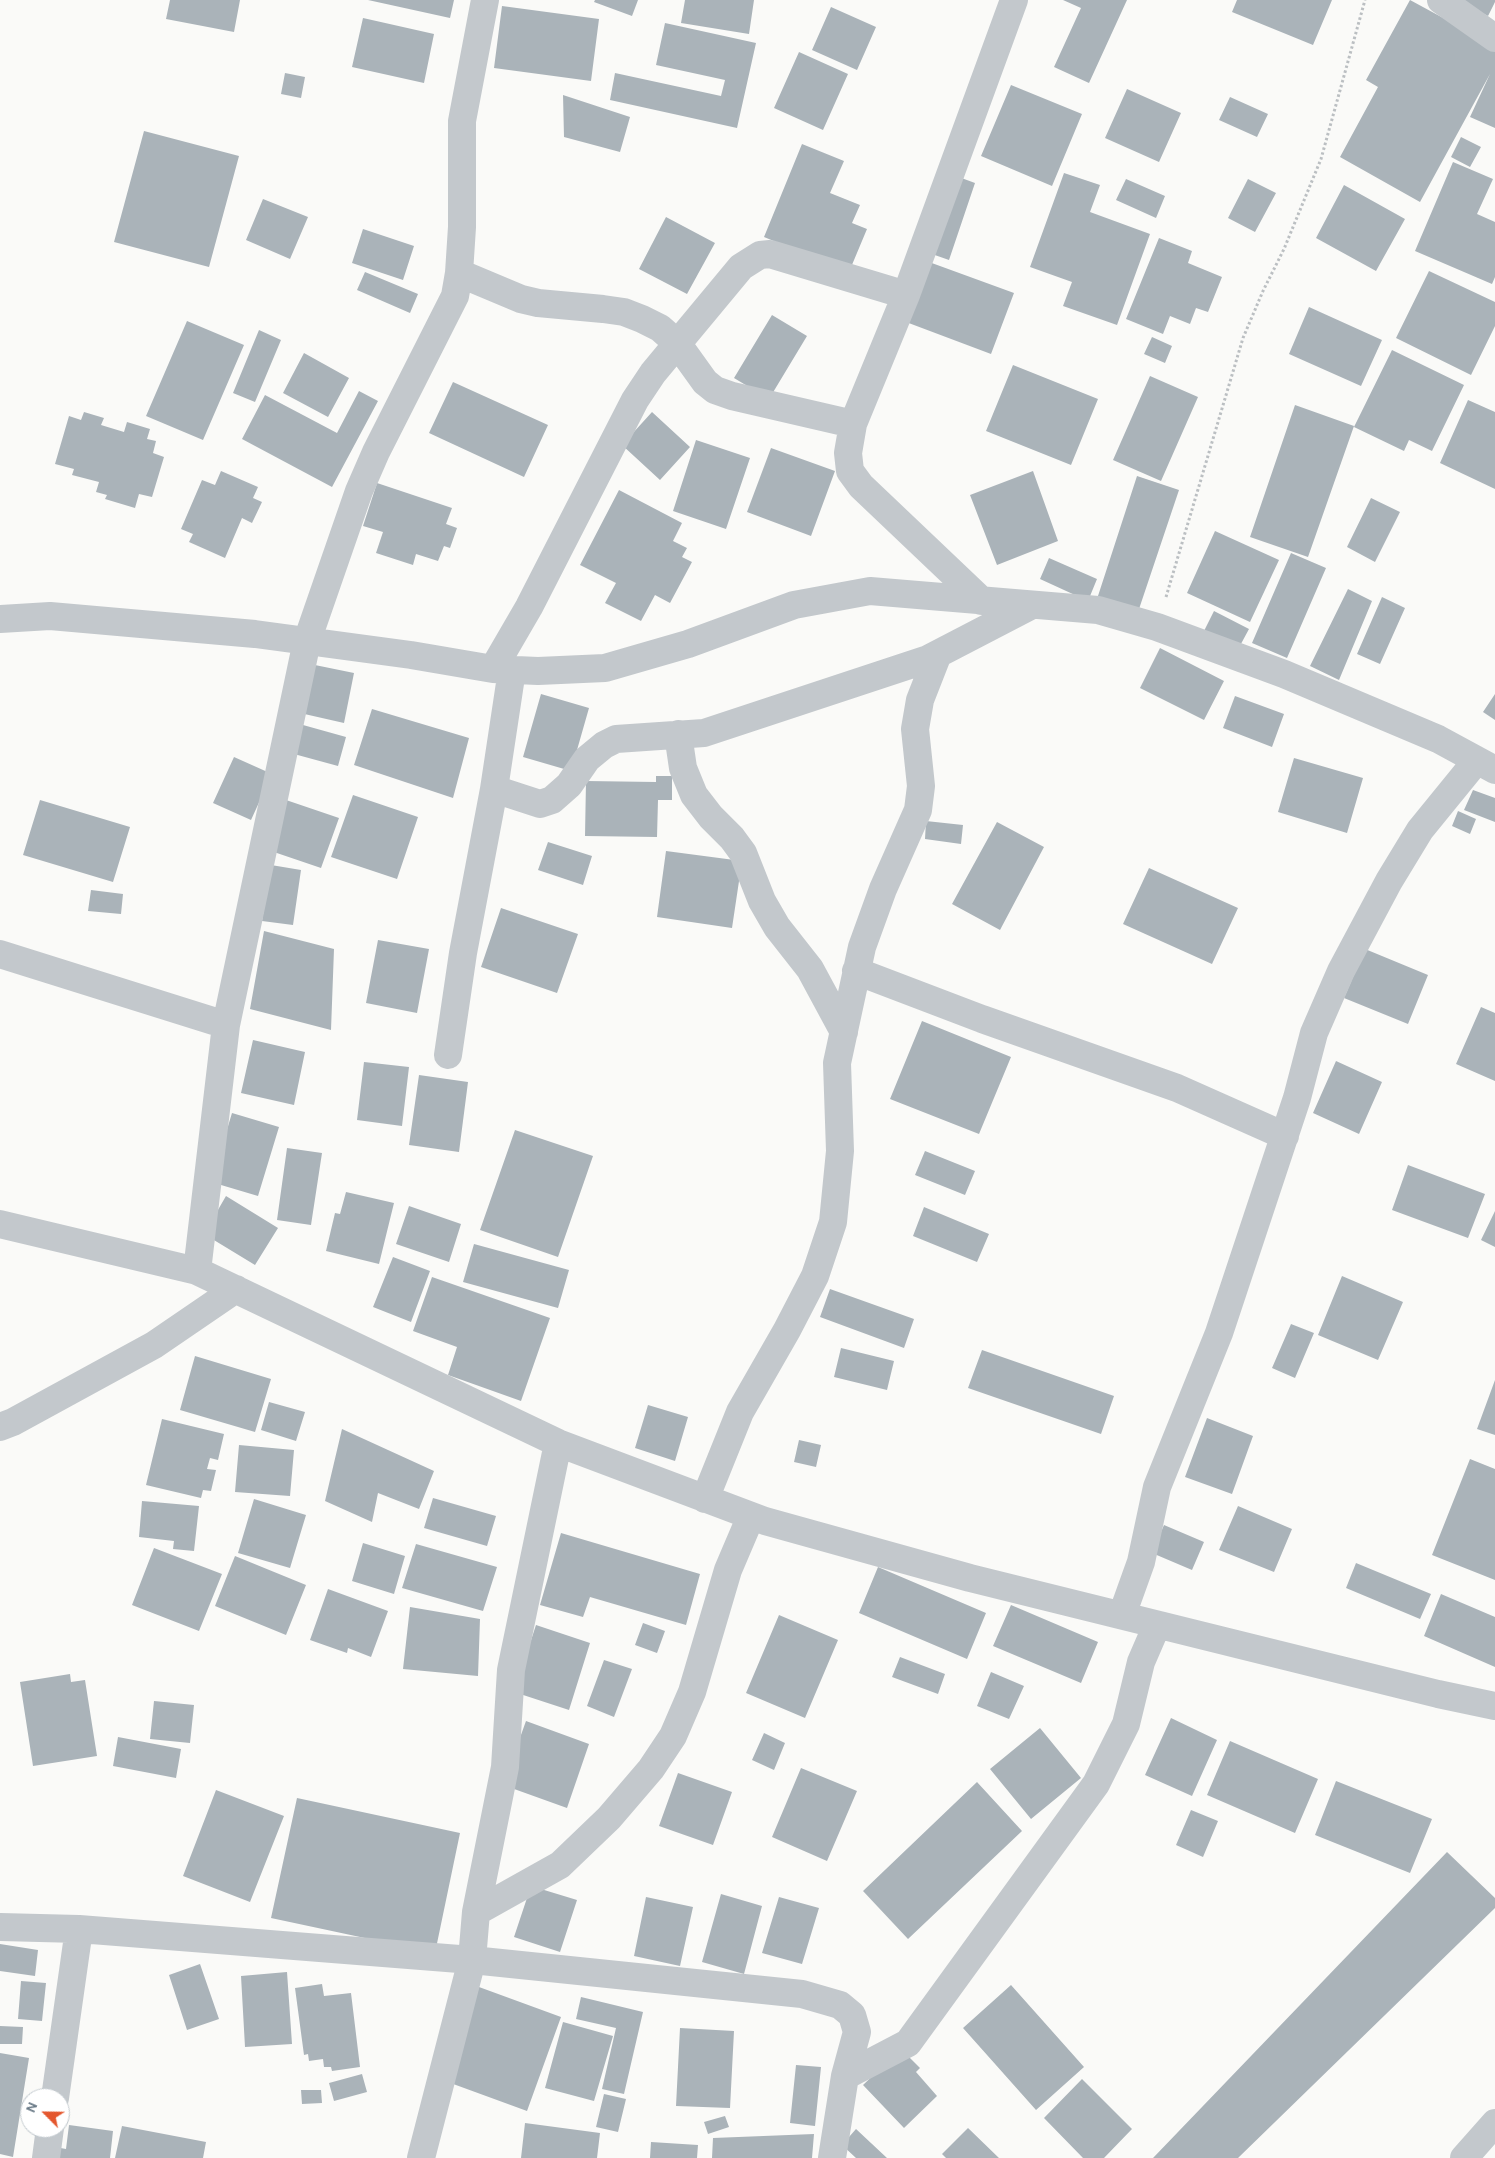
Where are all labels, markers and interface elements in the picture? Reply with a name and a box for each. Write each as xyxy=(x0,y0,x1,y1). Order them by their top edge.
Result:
north arrow xyxy=(20,2088,70,2138)
text: N xyxy=(22,2099,41,2115)

